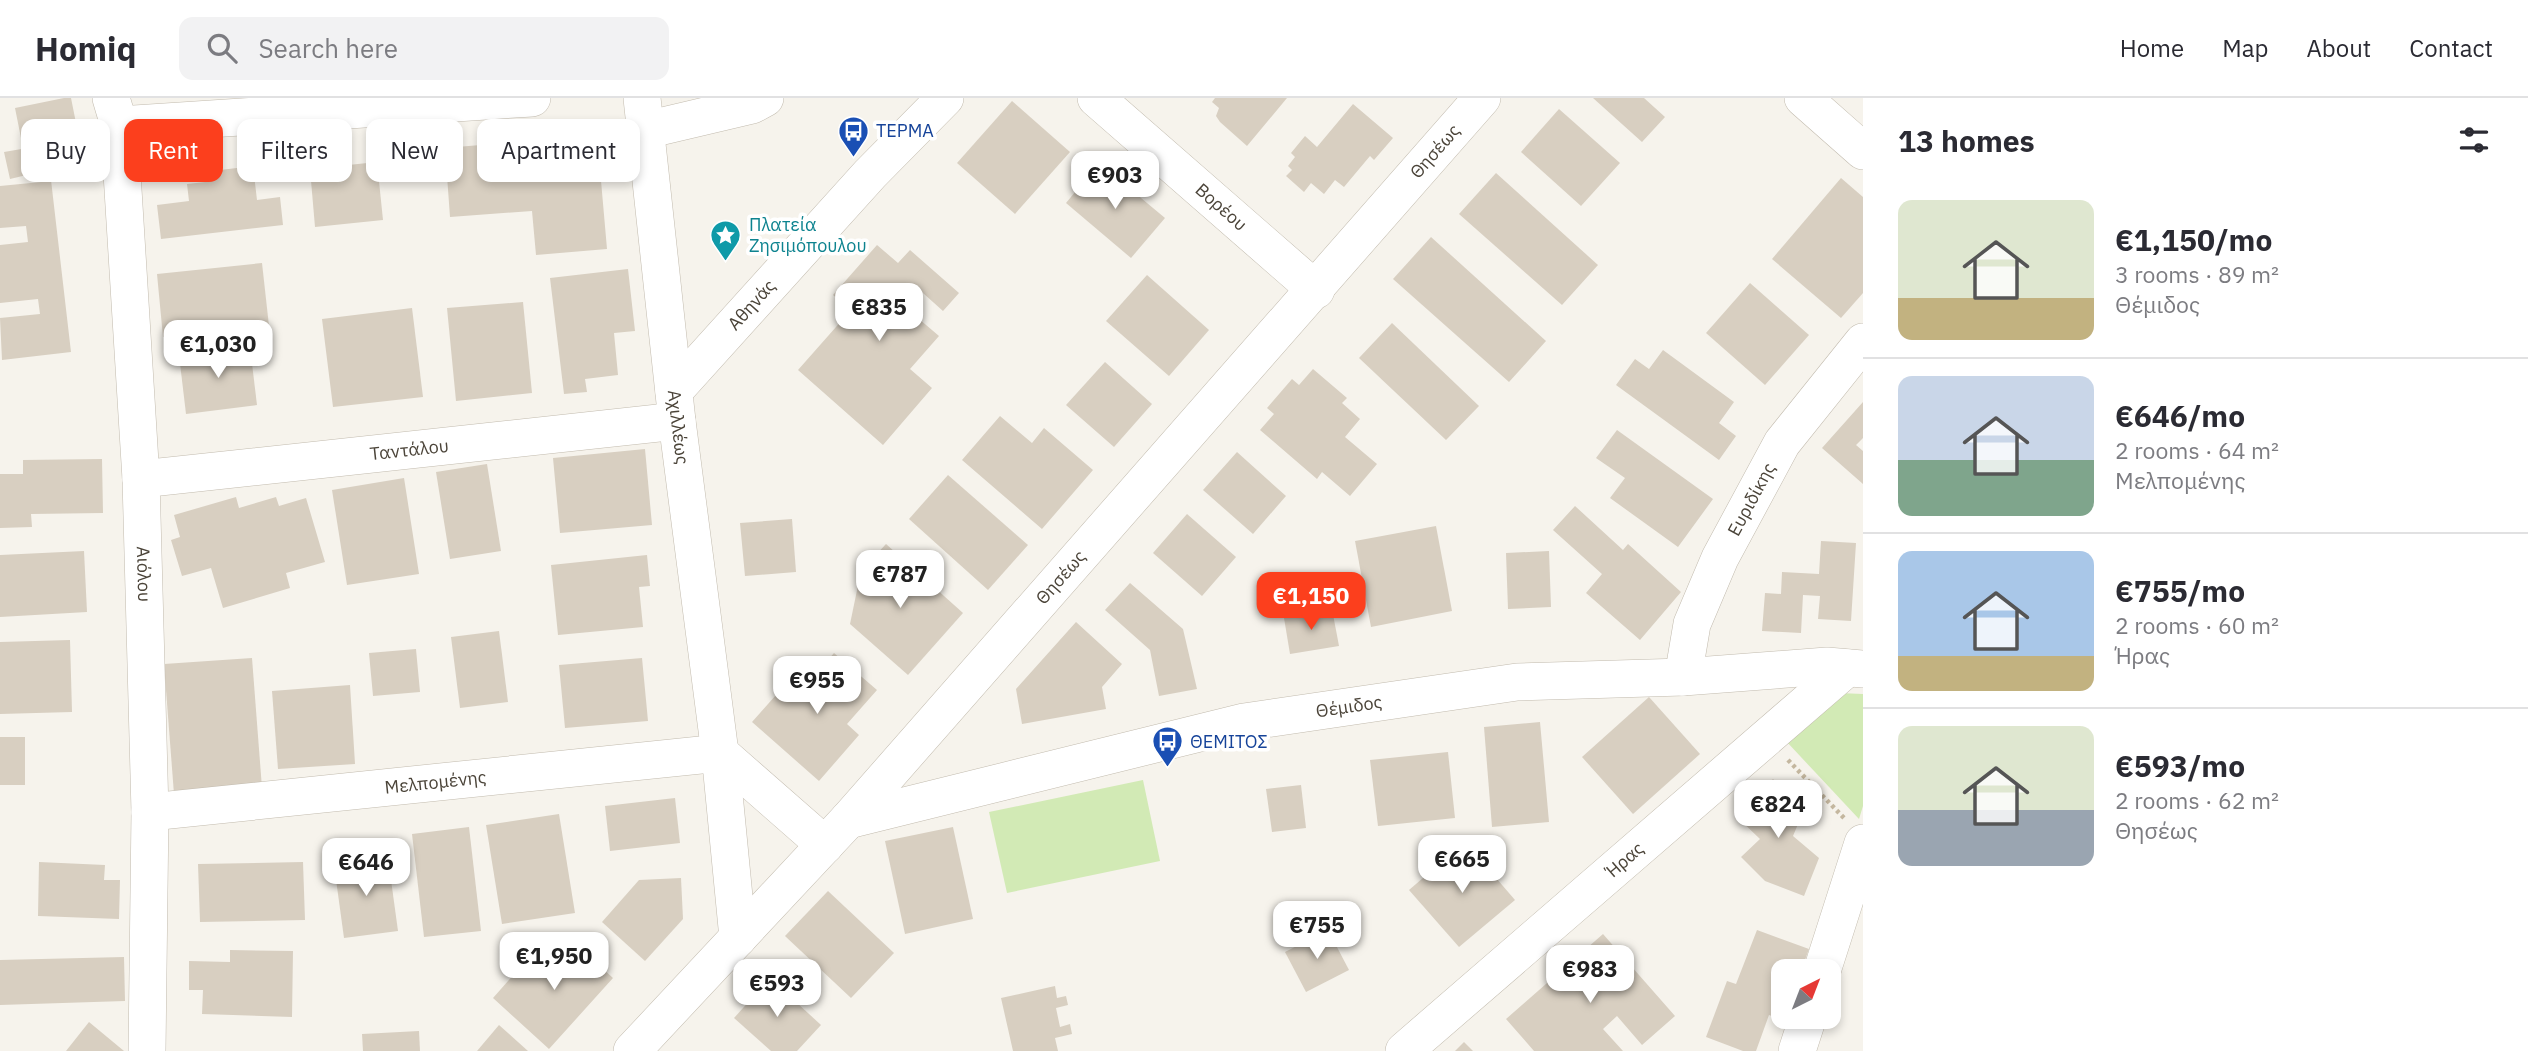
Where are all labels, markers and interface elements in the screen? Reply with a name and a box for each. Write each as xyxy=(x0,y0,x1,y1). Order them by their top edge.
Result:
search box xyxy=(179,17,669,80)
text: Homiq xyxy=(35,27,137,70)
icon: search xyxy=(203,29,241,67)
text: Search here xyxy=(259,31,398,65)
text: Home xyxy=(2120,32,2184,64)
text: Map xyxy=(2222,32,2268,64)
text: About xyxy=(2306,32,2371,64)
text: Contact xyxy=(2409,32,2493,64)
bus stop icon: ΤΕΡΜΑ xyxy=(836,114,870,158)
chip: Buy xyxy=(21,119,110,182)
chip: Rent xyxy=(124,119,223,182)
chip: Filters xyxy=(237,119,352,182)
chip: New xyxy=(366,119,463,182)
chip: Apartment xyxy=(477,119,640,182)
place label: ΤΕΡΜΑ xyxy=(876,119,934,142)
street label: Θησέως xyxy=(1405,119,1465,183)
text: 13 homes xyxy=(1898,121,2035,160)
icon: filters xyxy=(2455,121,2493,159)
pin: €903 xyxy=(1074,152,1156,211)
text: €903 xyxy=(1087,159,1143,189)
street label: Βορέου xyxy=(1191,178,1252,236)
place label: Πλατεία Ζησιμόπουλου xyxy=(749,213,867,257)
place icon: Πλατεία Ζησιμόπουλου xyxy=(709,218,743,262)
text: €1,150/mo xyxy=(2115,220,2272,259)
icon: home xyxy=(1954,228,2038,312)
text: 3 rooms · 89 m² xyxy=(2115,259,2279,289)
street label: Αθηνάς xyxy=(723,274,780,335)
pin: €835 xyxy=(838,284,920,343)
text: Θέμιδος xyxy=(2115,289,2200,319)
text: €835 xyxy=(851,291,907,321)
pin: €1,030 xyxy=(161,320,275,380)
text: €1,030 xyxy=(180,328,256,358)
street label: Αχιλλέως xyxy=(663,388,695,466)
text: €646/mo xyxy=(2115,396,2245,435)
icon: home xyxy=(1954,404,2038,488)
street label: Ταντάλου xyxy=(369,434,450,465)
text: 2 rooms · 64 m² xyxy=(2115,435,2279,465)
street label: Ευριδίκης xyxy=(1722,458,1780,540)
text: Μελπομένης xyxy=(2115,465,2246,495)
street label: Θησέως xyxy=(1031,545,1091,609)
street label: Αιόλου xyxy=(132,546,156,602)
pin: €787 xyxy=(859,550,941,610)
text: €787 xyxy=(872,558,928,588)
text: €755/mo xyxy=(2115,571,2245,610)
pin: €1,150 xyxy=(1254,573,1368,632)
icon: home xyxy=(1954,579,2038,663)
text: €1,150 xyxy=(1273,580,1349,610)
text: 2 rooms · 60 m² xyxy=(2115,610,2279,640)
text: Ήρας xyxy=(2115,640,2170,670)
pin: €955 xyxy=(776,656,858,716)
text: €955 xyxy=(789,664,845,694)
street label: Θέμιδος xyxy=(1314,690,1384,722)
bus stop icon: ΘΕΜΙΤΟΣ xyxy=(1150,725,1184,769)
place label: ΘΕΜΙΤΟΣ xyxy=(1190,730,1268,753)
text: €593/mo xyxy=(2115,746,2245,785)
icon: home xyxy=(1954,754,2038,838)
street label: Μελπομένης xyxy=(383,765,488,799)
pin: €824 xyxy=(1737,780,1819,840)
text: 2 rooms · 62 m² xyxy=(2115,785,2279,815)
text: €824 xyxy=(1750,788,1806,818)
text: Θησέως xyxy=(2115,815,2198,845)
pin: €665 xyxy=(1421,836,1503,895)
street label: Ήρας xyxy=(1600,837,1649,883)
pin: €646 xyxy=(325,838,407,898)
text: €665 xyxy=(1434,843,1490,873)
text: €646 xyxy=(338,846,394,876)
pin: €755 xyxy=(1276,902,1358,961)
text: €755 xyxy=(1289,909,1345,939)
pin: €1,950 xyxy=(497,932,611,992)
text: €1,950 xyxy=(516,940,592,970)
pin: €983 xyxy=(1549,946,1631,1005)
text: €983 xyxy=(1562,953,1618,983)
north arrow xyxy=(1771,959,1841,1029)
map controls xyxy=(1771,959,1841,1029)
pin: €593 xyxy=(736,960,818,1019)
text: €593 xyxy=(749,967,805,997)

